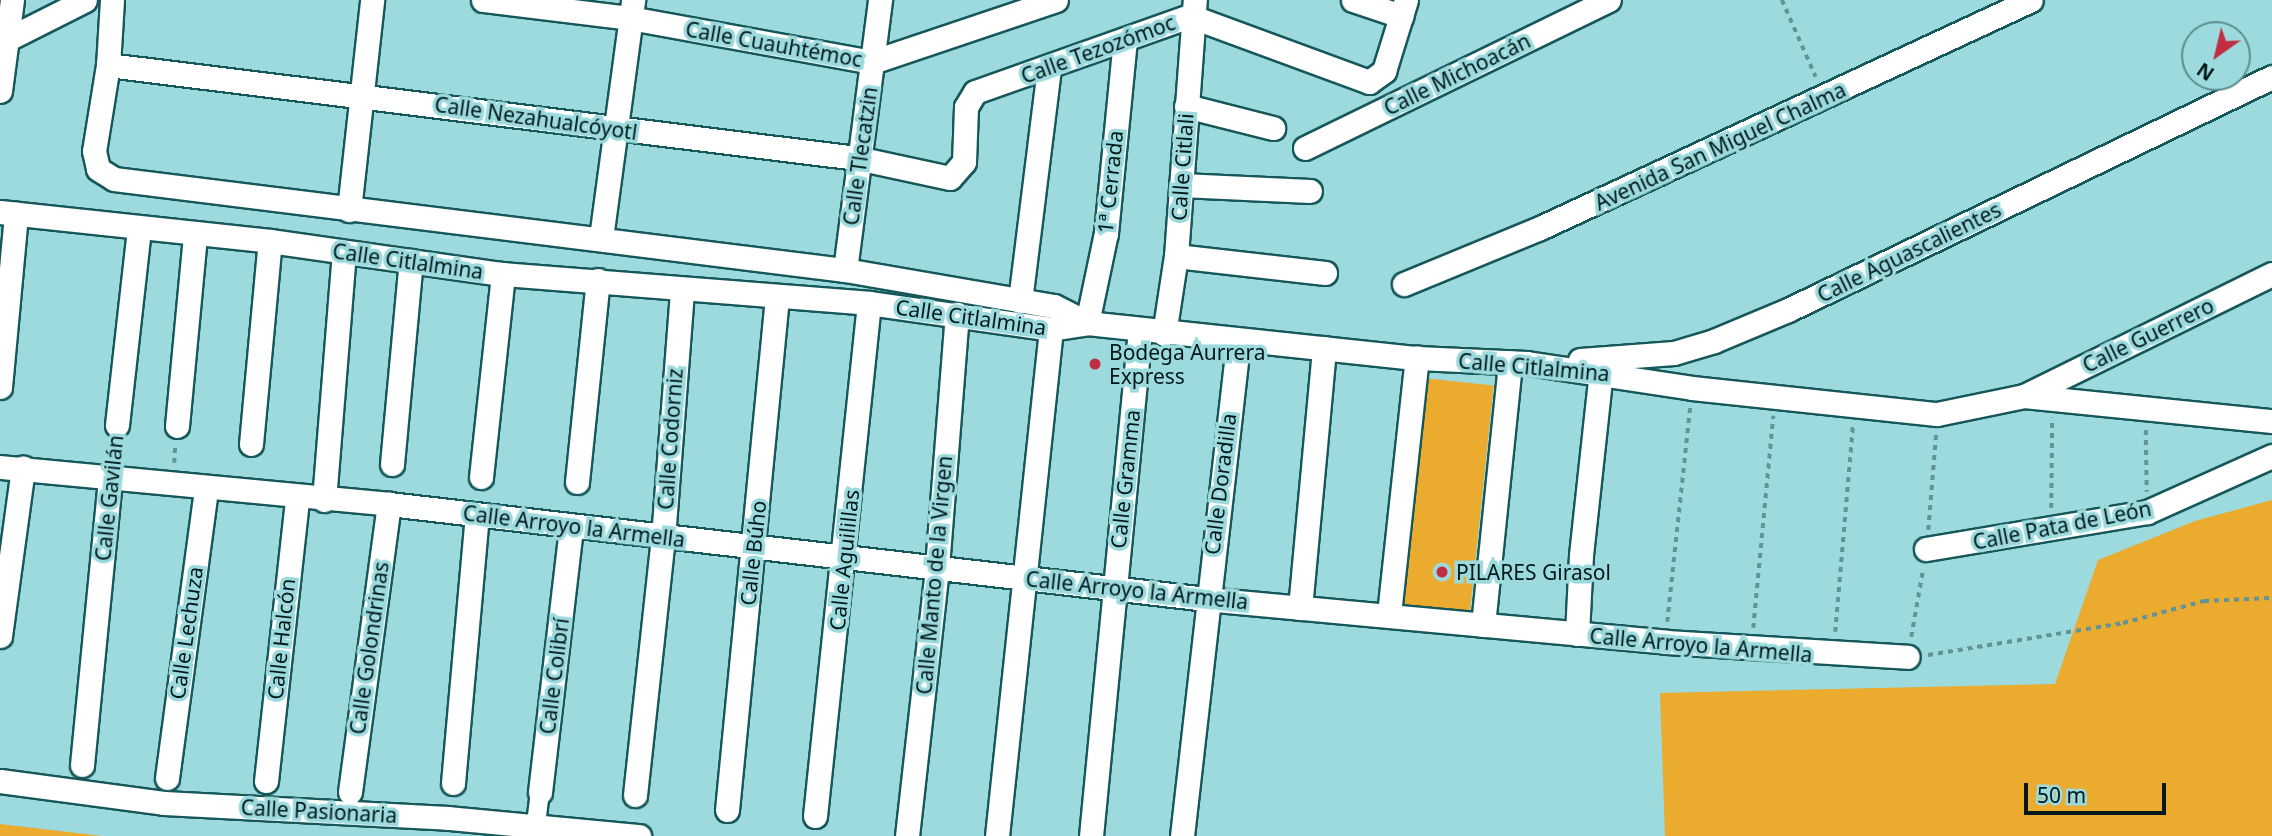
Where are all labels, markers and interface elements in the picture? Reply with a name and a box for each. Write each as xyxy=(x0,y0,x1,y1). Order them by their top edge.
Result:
street label: Calle Tezozómoc xyxy=(1017,9,1179,89)
street label: Calle Cuauhtémoc xyxy=(684,16,864,72)
north arrow xyxy=(2181,21,2251,91)
street label: Calle Michoacán xyxy=(1380,28,1534,120)
text: N xyxy=(2192,57,2219,87)
street label: Avenida San Miguel Chalma xyxy=(1590,77,1850,215)
street label: Calle Tlecatzin xyxy=(838,85,882,227)
street label: Calle Nezahualcóyotl xyxy=(433,91,639,145)
street label: Calle Citlali xyxy=(1166,113,1198,221)
street label: 1ª Cerrada xyxy=(1092,129,1128,235)
street label: Calle Aguascalientes xyxy=(1813,197,2005,307)
street label: Calle Citlalmina xyxy=(331,238,485,284)
street label: Calle Guerrero xyxy=(2078,292,2218,378)
street label: Calle Citlalmina xyxy=(894,294,1048,340)
place label: Bodega Aurrera Express xyxy=(1109,339,1265,389)
street label: Calle Citlalmina xyxy=(1457,348,1611,386)
marker: Bodega Aurrera Express xyxy=(1087,356,1103,372)
street label: Calle Codorniz xyxy=(652,367,688,511)
street label: Calle Gramma xyxy=(1105,408,1145,550)
street label: Calle Doradilla xyxy=(1199,412,1241,556)
street label: Calle Gavilán xyxy=(90,434,128,562)
street label: Calle Manto de la Virgen xyxy=(911,454,957,696)
street label: Calle Aguilillas xyxy=(824,488,864,632)
street label: Calle Pata de León xyxy=(1971,495,2153,555)
street label: Calle Búho xyxy=(735,499,771,607)
street label: Calle Arroyo la Armella xyxy=(462,500,686,552)
place label: PILARES Girasol xyxy=(1456,559,1611,585)
street label: Calle Golondrinas xyxy=(344,560,394,736)
marker: PILARES Girasol xyxy=(1434,564,1450,580)
street label: Calle Lechuza xyxy=(164,565,208,701)
street label: Calle Arroyo la Armella xyxy=(1025,566,1249,614)
street label: Calle Halcón xyxy=(262,577,300,701)
street label: Calle Colibrí xyxy=(534,616,574,736)
street label: Calle Arroyo la Armella xyxy=(1589,623,1813,667)
scale bar xyxy=(2027,770,2169,814)
text: 50 m xyxy=(2037,781,2086,809)
street label: Calle Pasionaria xyxy=(240,794,398,828)

